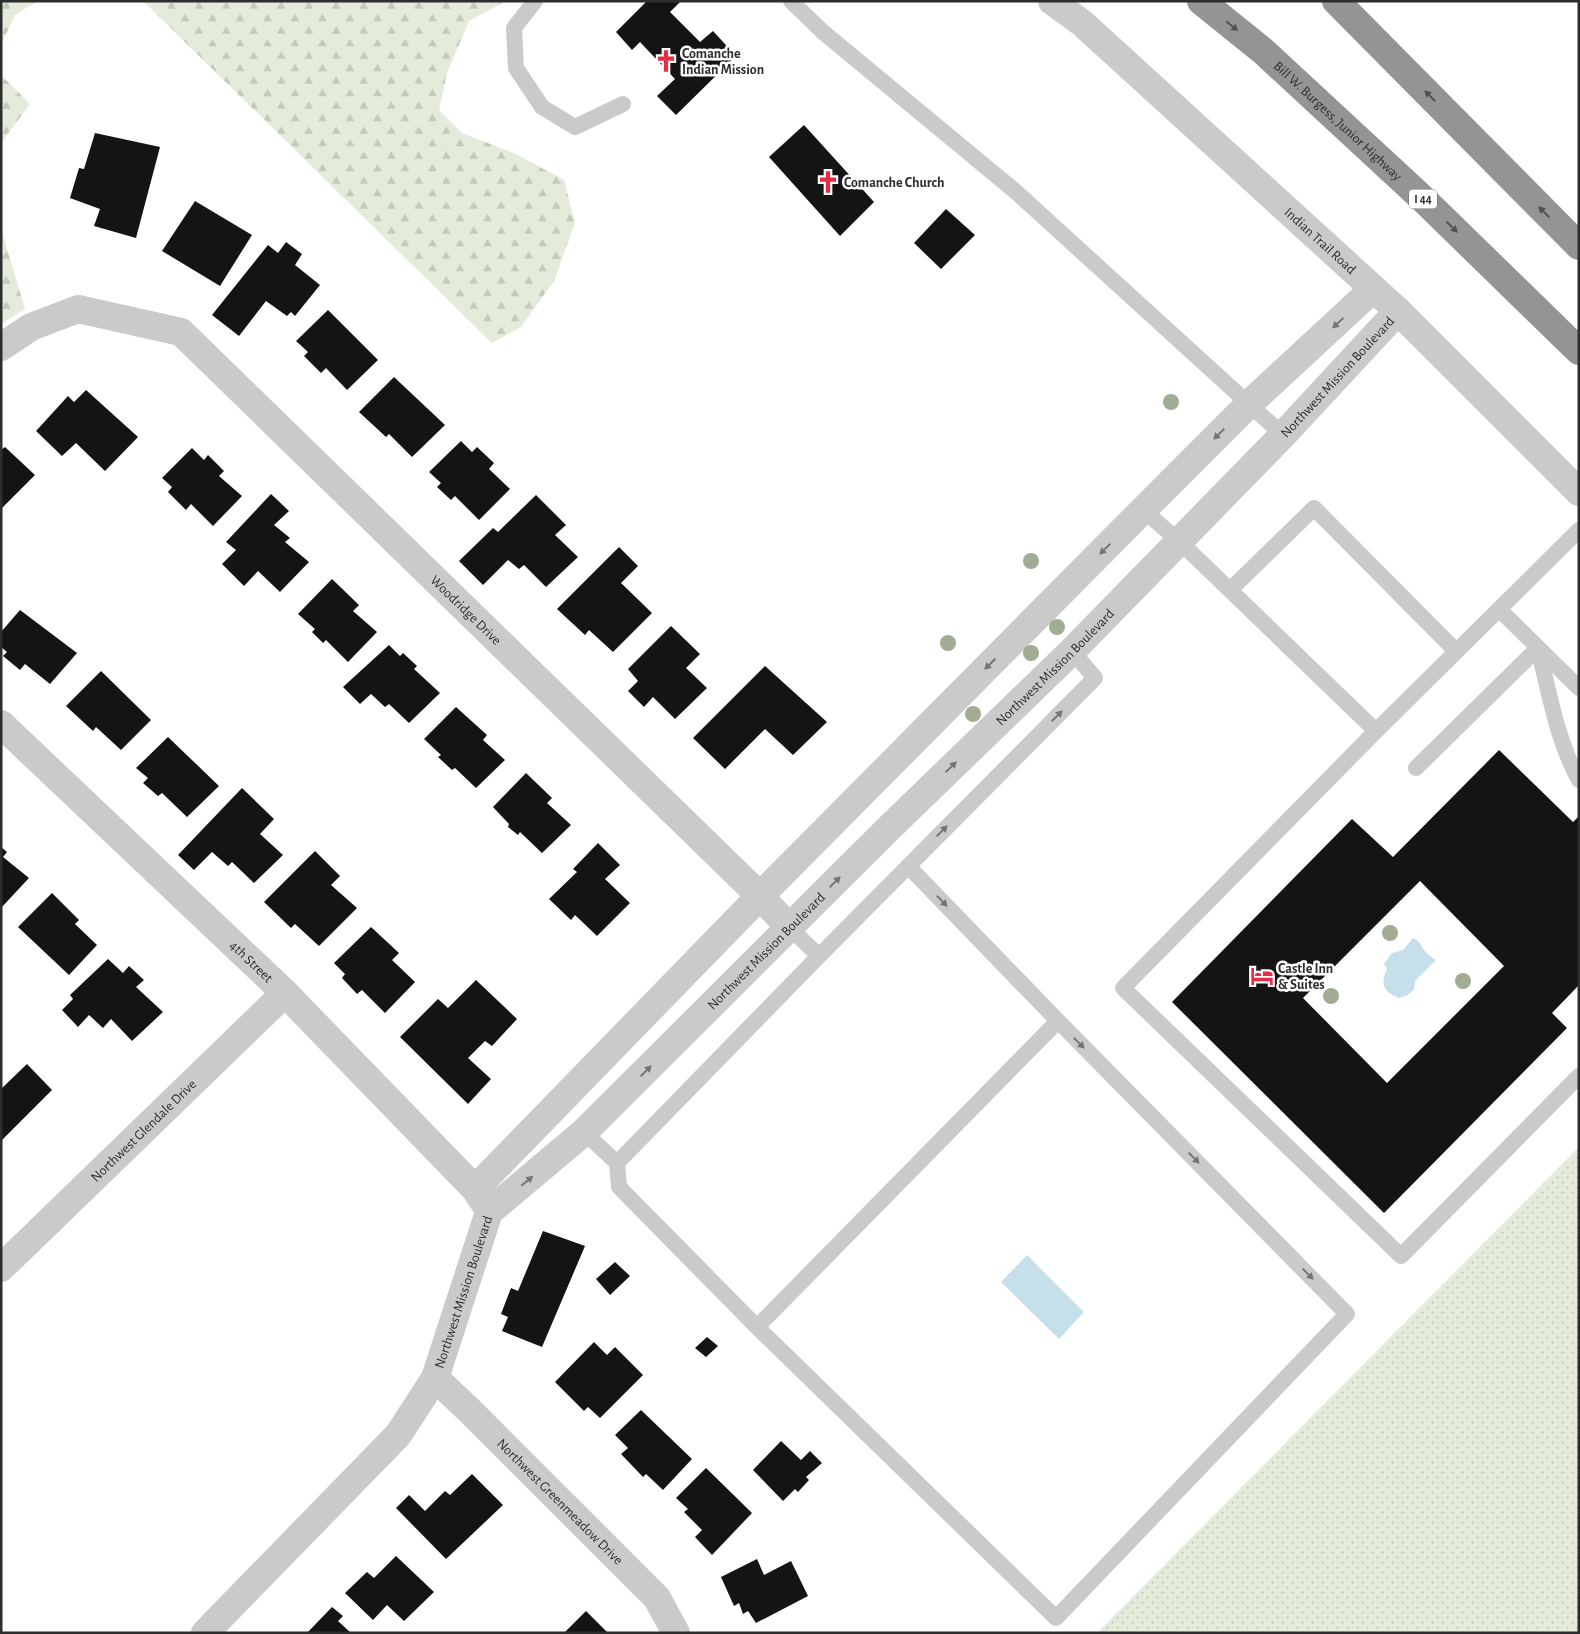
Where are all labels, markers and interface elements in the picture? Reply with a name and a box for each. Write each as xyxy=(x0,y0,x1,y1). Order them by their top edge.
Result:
one-way arrow xyxy=(1225,21,1238,32)
place label: Comanche Indian Mission xyxy=(682,47,764,77)
church icon: Comanche Indian Mission xyxy=(653,48,679,74)
street label: Bill W. Burgess, Junior Highway xyxy=(1271,59,1404,184)
one-way arrow xyxy=(1424,91,1436,103)
church icon: Comanche Church xyxy=(815,169,841,195)
place label: Comanche Church xyxy=(844,176,944,190)
road number: I 44 xyxy=(1409,190,1437,208)
street label: Indian Trail Road xyxy=(1281,205,1358,277)
one-way arrow xyxy=(1539,206,1551,218)
one-way arrow xyxy=(1446,221,1458,233)
street label: Northwest Mission Boulevard xyxy=(1279,314,1397,441)
one-way arrow xyxy=(1331,317,1344,328)
one-way arrow xyxy=(1214,428,1226,440)
one-way arrow xyxy=(1099,543,1111,555)
street label: Woodridge Drive xyxy=(427,573,504,648)
street label: Northwest Mission Boulevard xyxy=(994,607,1117,728)
one-way arrow xyxy=(984,658,996,670)
one-way arrow xyxy=(1051,710,1063,722)
one-way arrow xyxy=(945,762,957,774)
one-way arrow xyxy=(936,826,948,838)
one-way arrow xyxy=(829,876,841,888)
street label: Northwest Mission Boulevard xyxy=(705,890,828,1013)
one-way arrow xyxy=(936,895,948,907)
street label: 4th Street xyxy=(226,938,276,986)
place label: Castle Inn & Suites xyxy=(1278,962,1333,992)
hotel icon: Castle Inn & Suites xyxy=(1249,963,1275,989)
one-way arrow xyxy=(1073,1037,1085,1049)
one-way arrow xyxy=(640,1065,652,1077)
street label: Northwest Glendale Drive xyxy=(89,1077,199,1185)
one-way arrow xyxy=(1187,1152,1199,1164)
one-way arrow xyxy=(520,1175,533,1186)
street label: Northwest Mission Boulevard xyxy=(433,1214,495,1370)
one-way arrow xyxy=(1302,1268,1314,1280)
street label: Northwest Greenmeadow Drive xyxy=(494,1437,625,1568)

